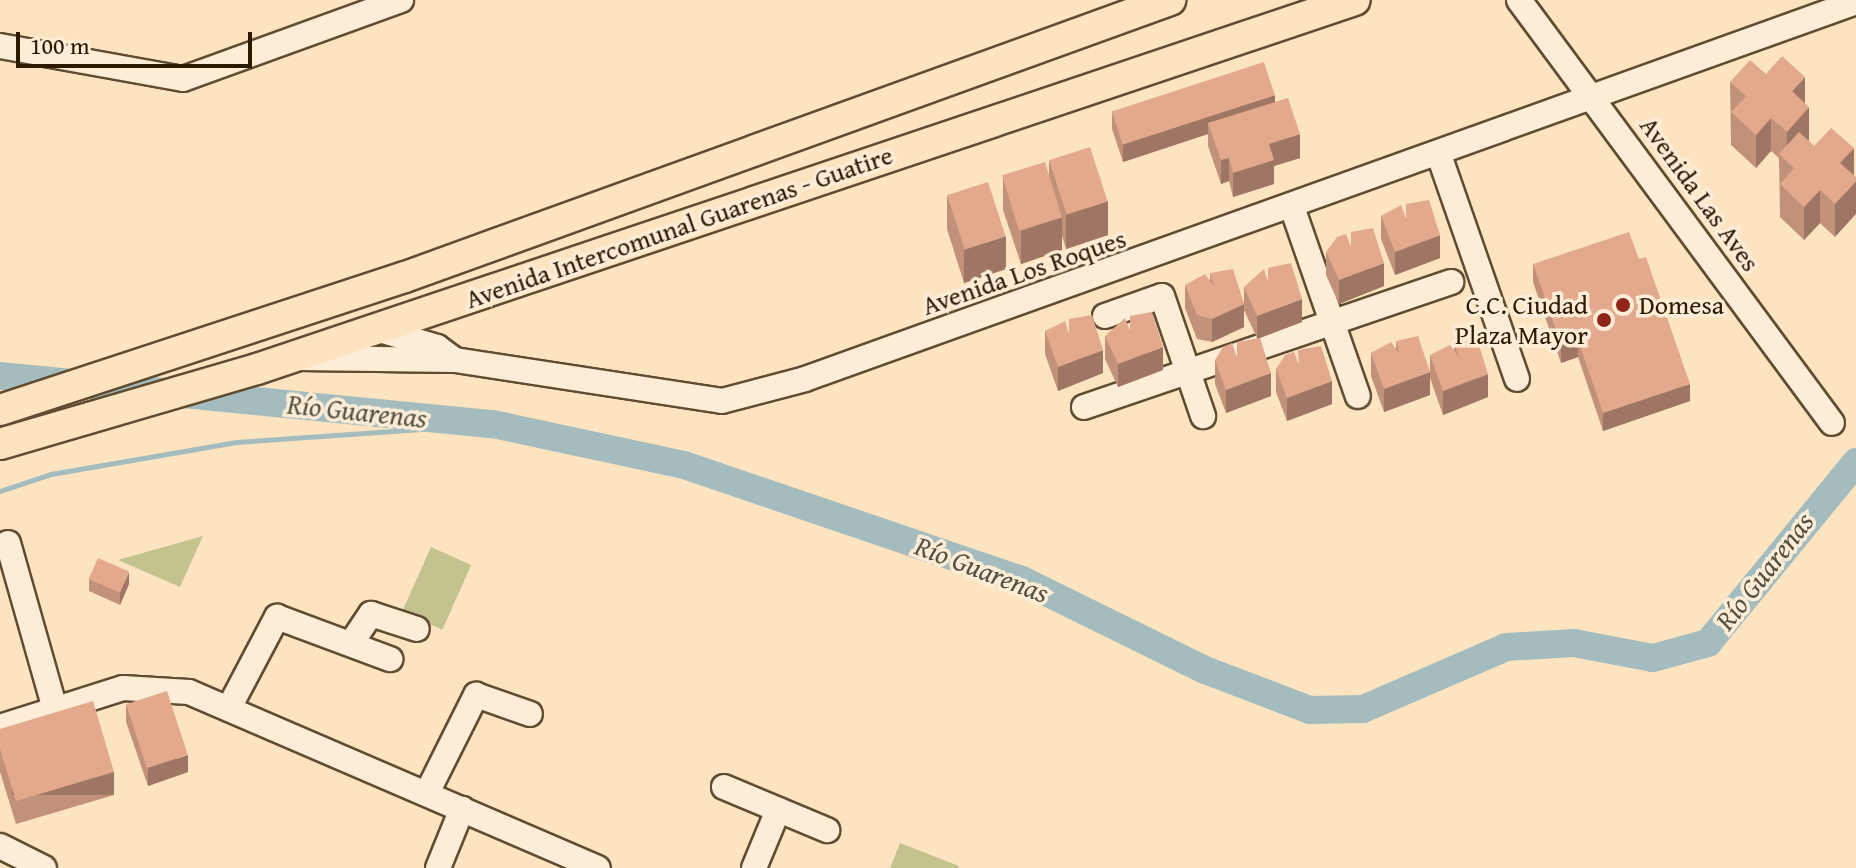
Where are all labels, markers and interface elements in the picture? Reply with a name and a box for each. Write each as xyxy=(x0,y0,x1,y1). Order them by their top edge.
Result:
scale bar xyxy=(20,16,256,66)
text: 100 m xyxy=(30,28,90,63)
street label: Avenida Las Aves xyxy=(1634,111,1766,277)
street label: Avenida Intercomunal Guarenas - Guatire xyxy=(461,139,897,315)
street label: Avenida Los Roques xyxy=(918,223,1130,321)
place label: C.C. Ciudad Plaza Mayor xyxy=(1455,289,1588,350)
place label: Domesa xyxy=(1639,289,1724,321)
marker: Domesa xyxy=(1614,296,1632,314)
marker: C.C. Ciudad Plaza Mayor xyxy=(1595,311,1613,329)
water label: Río Guarenas xyxy=(286,387,428,435)
water label: Río Guarenas xyxy=(1708,505,1820,637)
water label: Río Guarenas xyxy=(911,528,1053,610)

